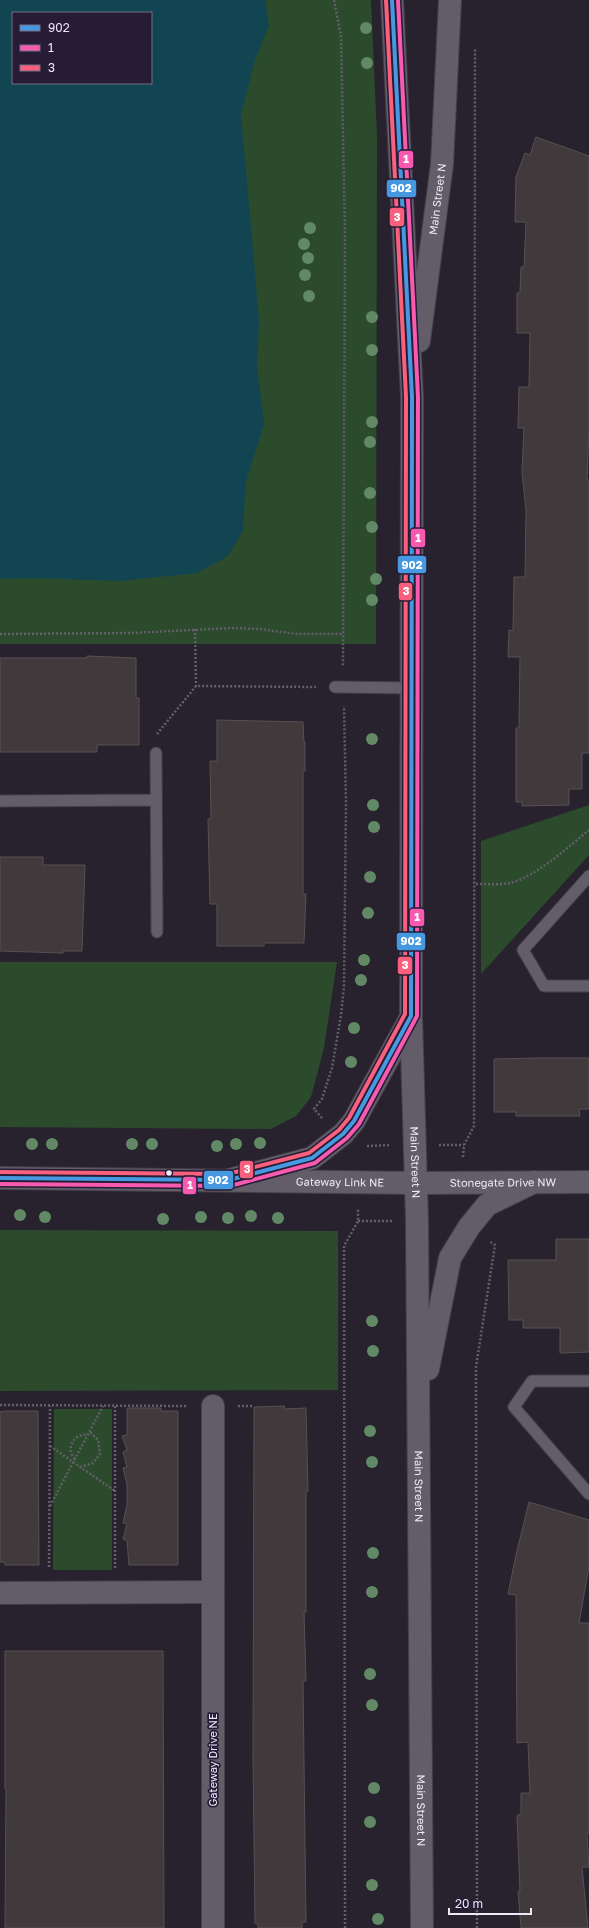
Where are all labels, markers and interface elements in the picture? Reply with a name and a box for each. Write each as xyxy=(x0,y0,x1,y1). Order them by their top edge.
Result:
legend xyxy=(12,12,152,84)
text: 902 xyxy=(48,20,70,35)
text: 1 xyxy=(48,40,54,55)
text: 3 xyxy=(48,60,55,75)
line badge: 1 xyxy=(398,150,414,169)
text: 1 xyxy=(403,152,409,165)
street label: Main Street N xyxy=(426,163,448,236)
line badge: 902 xyxy=(386,179,417,198)
text: 902 xyxy=(391,181,412,194)
line badge: 3 xyxy=(389,207,405,227)
text: 3 xyxy=(394,210,401,223)
line badge: 1 xyxy=(410,528,426,548)
text: 1 xyxy=(415,531,421,544)
line badge: 902 xyxy=(397,555,427,574)
text: 902 xyxy=(402,558,423,571)
line badge: 3 xyxy=(398,582,413,601)
text: 3 xyxy=(403,584,410,597)
line badge: 1 xyxy=(409,908,425,927)
text: 1 xyxy=(414,910,420,923)
line badge: 902 xyxy=(396,932,426,951)
text: 902 xyxy=(401,934,422,947)
line badge: 3 xyxy=(397,956,413,975)
text: 3 xyxy=(402,958,409,971)
street label: Main Street N xyxy=(408,1126,423,1199)
line badge: 3 xyxy=(239,1160,254,1179)
text: 3 xyxy=(244,1162,251,1175)
unlabelled marker xyxy=(164,1168,174,1178)
line badge: 902 xyxy=(203,1170,234,1190)
text: 902 xyxy=(208,1173,229,1186)
street label: Gateway Link NE xyxy=(296,1175,384,1189)
street label: Stonegate Drive NW xyxy=(450,1175,557,1189)
line badge: 1 xyxy=(182,1176,197,1195)
text: 1 xyxy=(187,1178,193,1191)
street label: Main Street N xyxy=(413,1450,426,1522)
street label: Gateway Drive NE xyxy=(206,1713,219,1807)
street label: Main Street N xyxy=(415,1774,428,1846)
scale bar xyxy=(449,1890,531,1916)
text: 20 m xyxy=(455,1896,483,1911)

